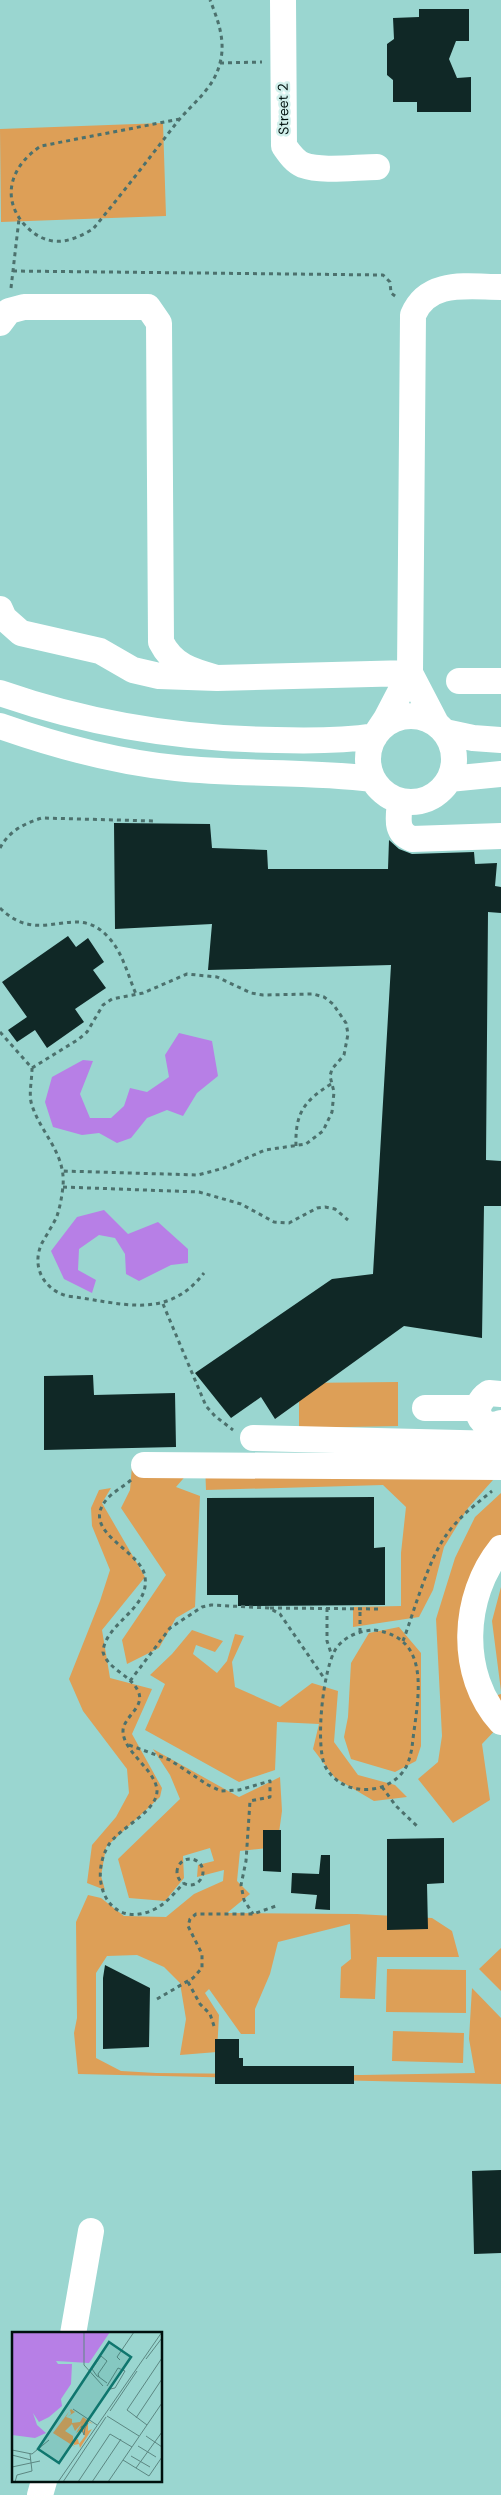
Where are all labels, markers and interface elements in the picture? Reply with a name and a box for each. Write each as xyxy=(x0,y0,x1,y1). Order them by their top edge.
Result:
street label: Street 2 xyxy=(274,83,292,135)
inset map xyxy=(12,2332,162,2482)

